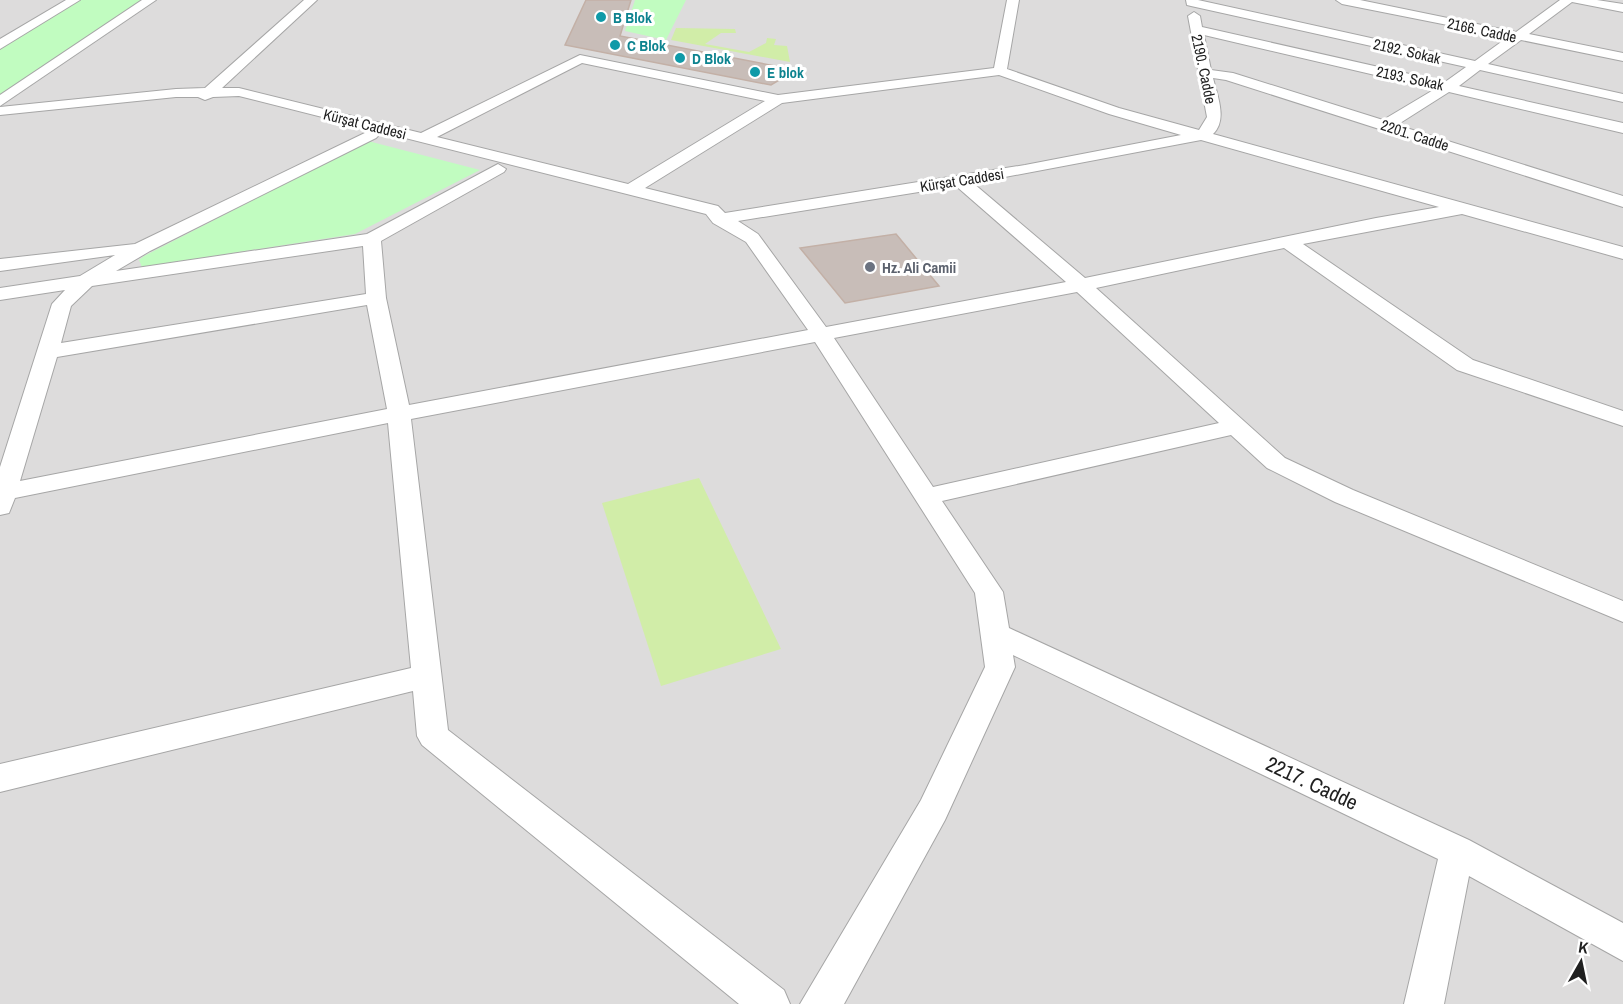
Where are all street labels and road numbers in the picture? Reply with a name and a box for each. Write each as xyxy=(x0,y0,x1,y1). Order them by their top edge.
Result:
street label: 2166. Cadde xyxy=(1445,12,1519,48)
street label: 2190. Cadde xyxy=(1186,32,1222,106)
street label: 2192. Sokak xyxy=(1371,33,1444,69)
street label: 2193. Sokak xyxy=(1374,61,1446,96)
street label: Kürşat Caddesi xyxy=(321,104,409,144)
street label: 2201. Cadde xyxy=(1378,114,1452,156)
street label: Kürşat Caddesi xyxy=(918,163,1006,197)
street label: 2217. Cadde xyxy=(1261,749,1363,817)

